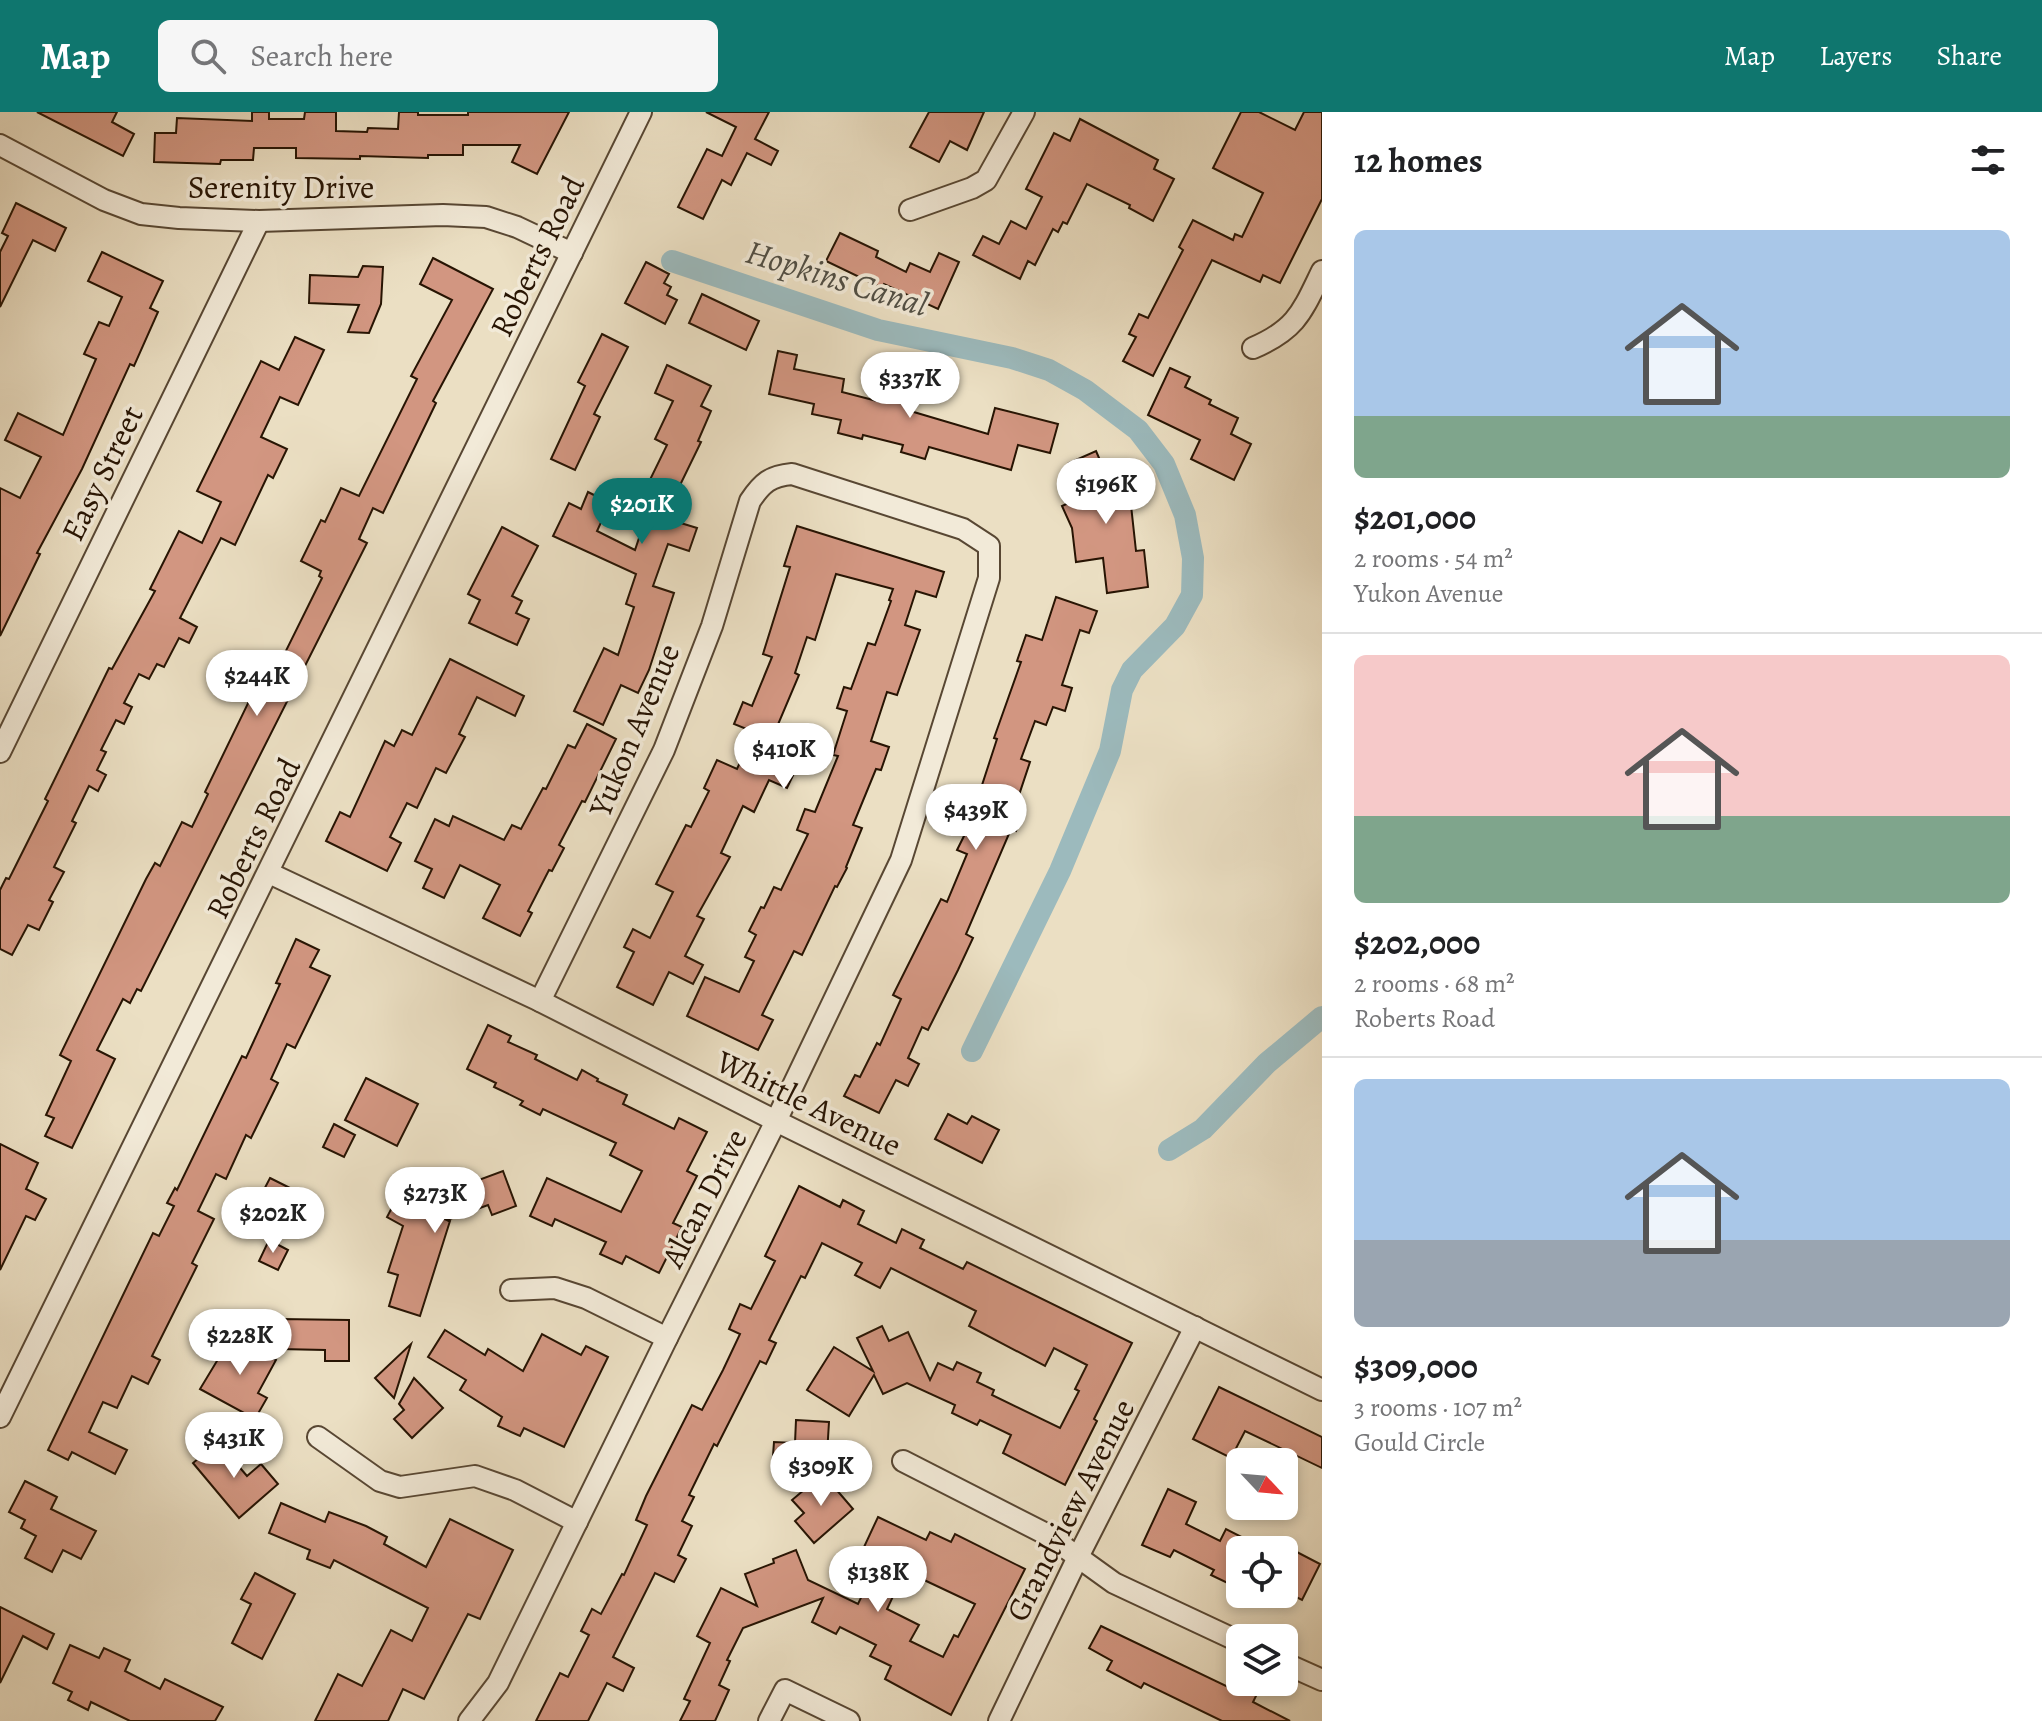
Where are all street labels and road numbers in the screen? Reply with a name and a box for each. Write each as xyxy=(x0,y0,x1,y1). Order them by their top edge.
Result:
street label: Serenity Drive xyxy=(188,165,374,209)
street label: Roberts Road xyxy=(479,168,595,344)
street label: Easy Street xyxy=(50,398,154,548)
street label: Yukon Avenue xyxy=(577,637,690,824)
street label: Roberts Road xyxy=(195,750,311,926)
street label: Whittle Avenue xyxy=(708,1039,909,1167)
street label: Alcan Drive xyxy=(650,1121,758,1276)
street label: Grandview Avenue xyxy=(995,1391,1145,1629)

